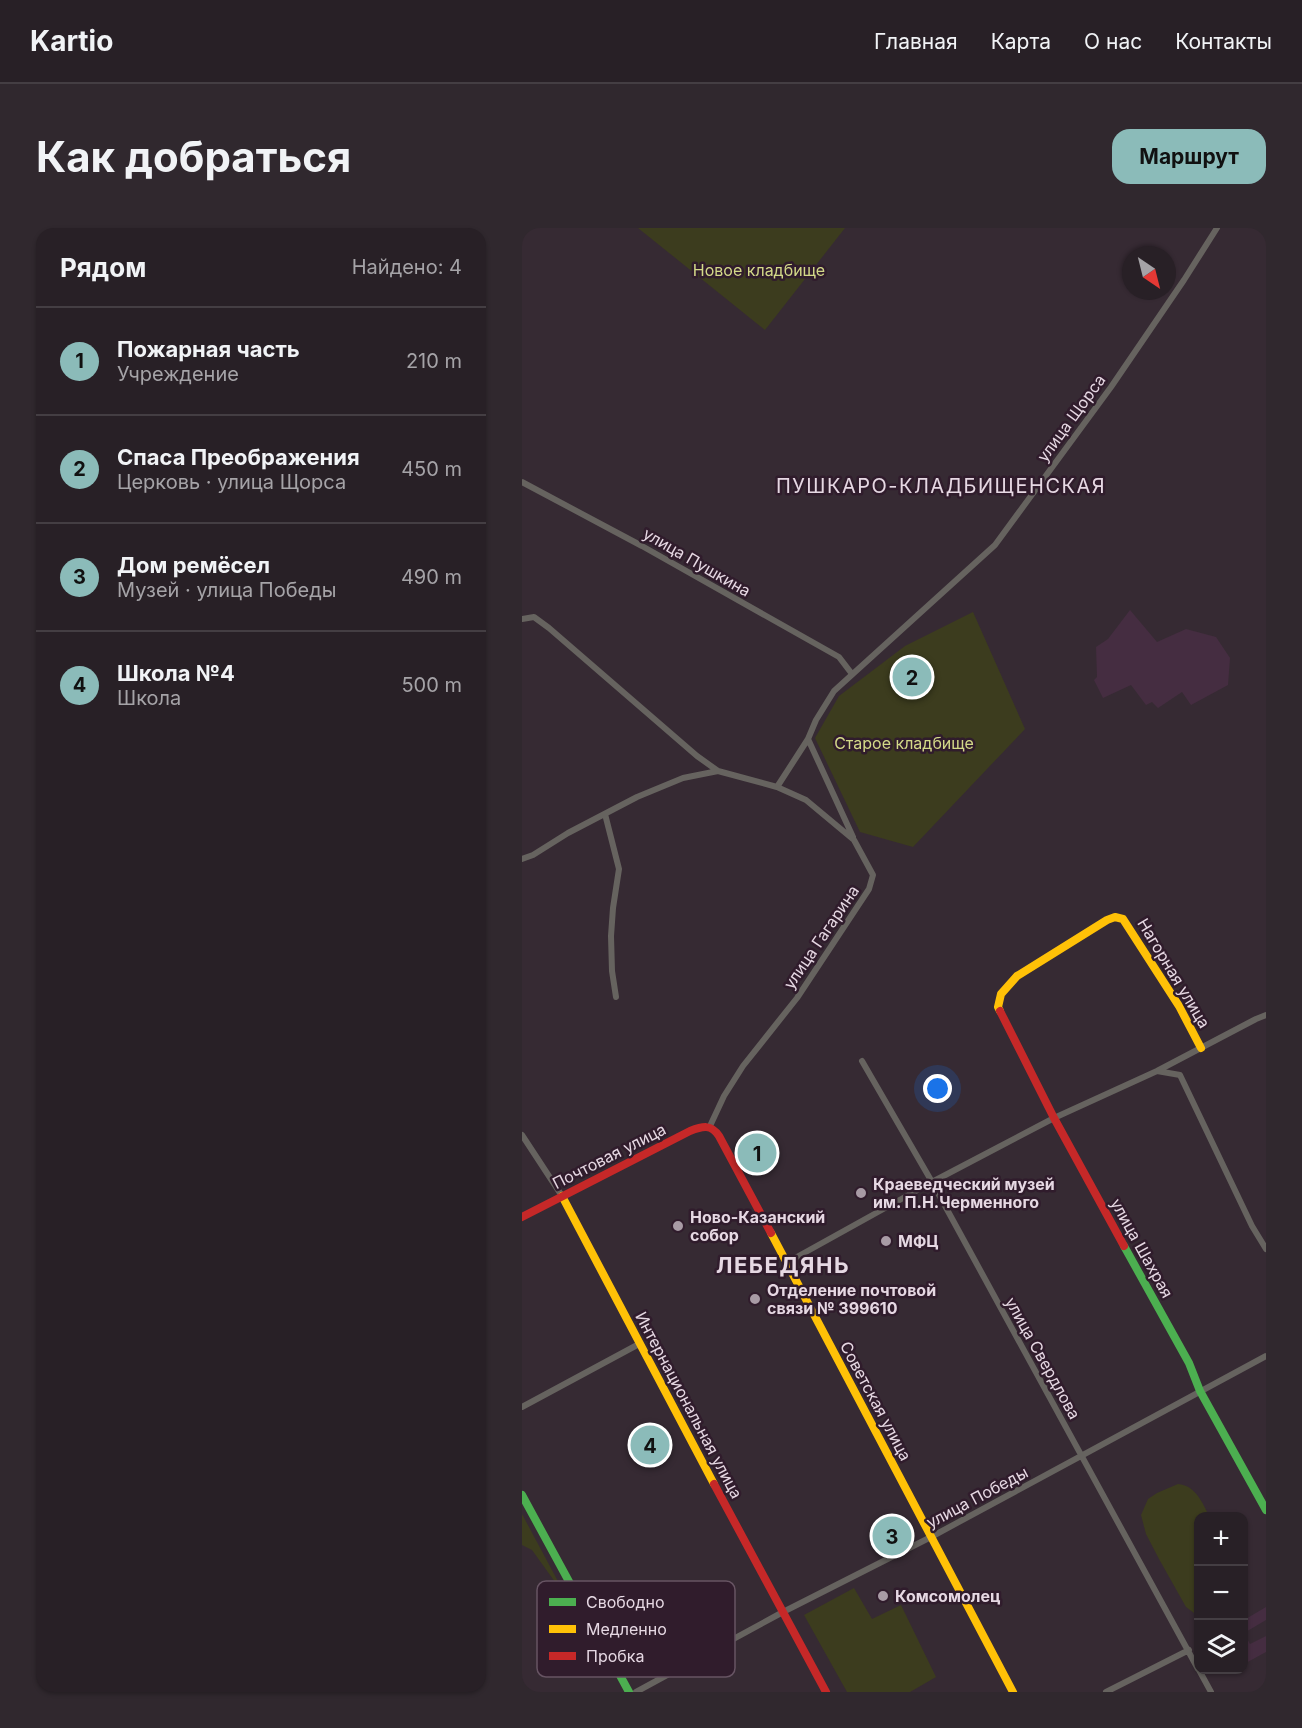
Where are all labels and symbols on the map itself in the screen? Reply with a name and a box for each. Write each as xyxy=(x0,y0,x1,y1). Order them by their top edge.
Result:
north arrow xyxy=(1122,246,1176,300)
park label: Новое кладбище xyxy=(693,260,825,280)
street label: улица Щорса xyxy=(1033,370,1109,466)
district label: ПУШКАРО-КЛАДБИЩЕНСКАЯ xyxy=(776,474,1106,498)
street label: улица Пушкина xyxy=(640,523,754,601)
pin: 2 xyxy=(892,654,932,700)
park label: Старое кладбище xyxy=(834,733,974,753)
street label: улица Гагарина xyxy=(779,881,863,993)
street label: Нагорная улица xyxy=(1133,915,1215,1031)
your location xyxy=(923,1074,952,1103)
street label: Почтовая улица xyxy=(549,1119,669,1193)
pin: 1 xyxy=(738,1130,776,1176)
place label: Краеведческий музей им. П.Н.Черменного xyxy=(873,1174,1055,1212)
marker: Краеведческий музей им. П.Н.Черменного xyxy=(854,1186,868,1200)
street label: улица Шахрая xyxy=(1106,1195,1178,1301)
place label: Ново-Казанский собор xyxy=(690,1207,825,1245)
marker: Ново-Казанский собор xyxy=(671,1219,685,1233)
place label: МФЦ xyxy=(898,1231,939,1251)
marker: МФЦ xyxy=(879,1234,893,1248)
district label: ЛЕБЕДЯНЬ xyxy=(716,1252,850,1278)
place label: Отделение почтовой связи № 399610 xyxy=(767,1280,936,1318)
marker: Отделение почтовой связи № 399610 xyxy=(748,1292,762,1306)
street label: улица Свердлова xyxy=(1001,1293,1085,1423)
street label: Интернациональная улица xyxy=(631,1308,747,1502)
street label: Советская улица xyxy=(836,1338,916,1464)
pin: 4 xyxy=(630,1422,670,1468)
street label: улица Победы xyxy=(923,1462,1031,1532)
pin: 3 xyxy=(872,1514,911,1558)
legend xyxy=(537,1581,735,1677)
place label: Комсомолец xyxy=(895,1586,1001,1606)
marker: Комсомолец xyxy=(876,1589,890,1603)
text: Свободно xyxy=(586,1592,665,1612)
text: Медленно xyxy=(586,1619,667,1639)
text: Пробка xyxy=(586,1646,644,1666)

